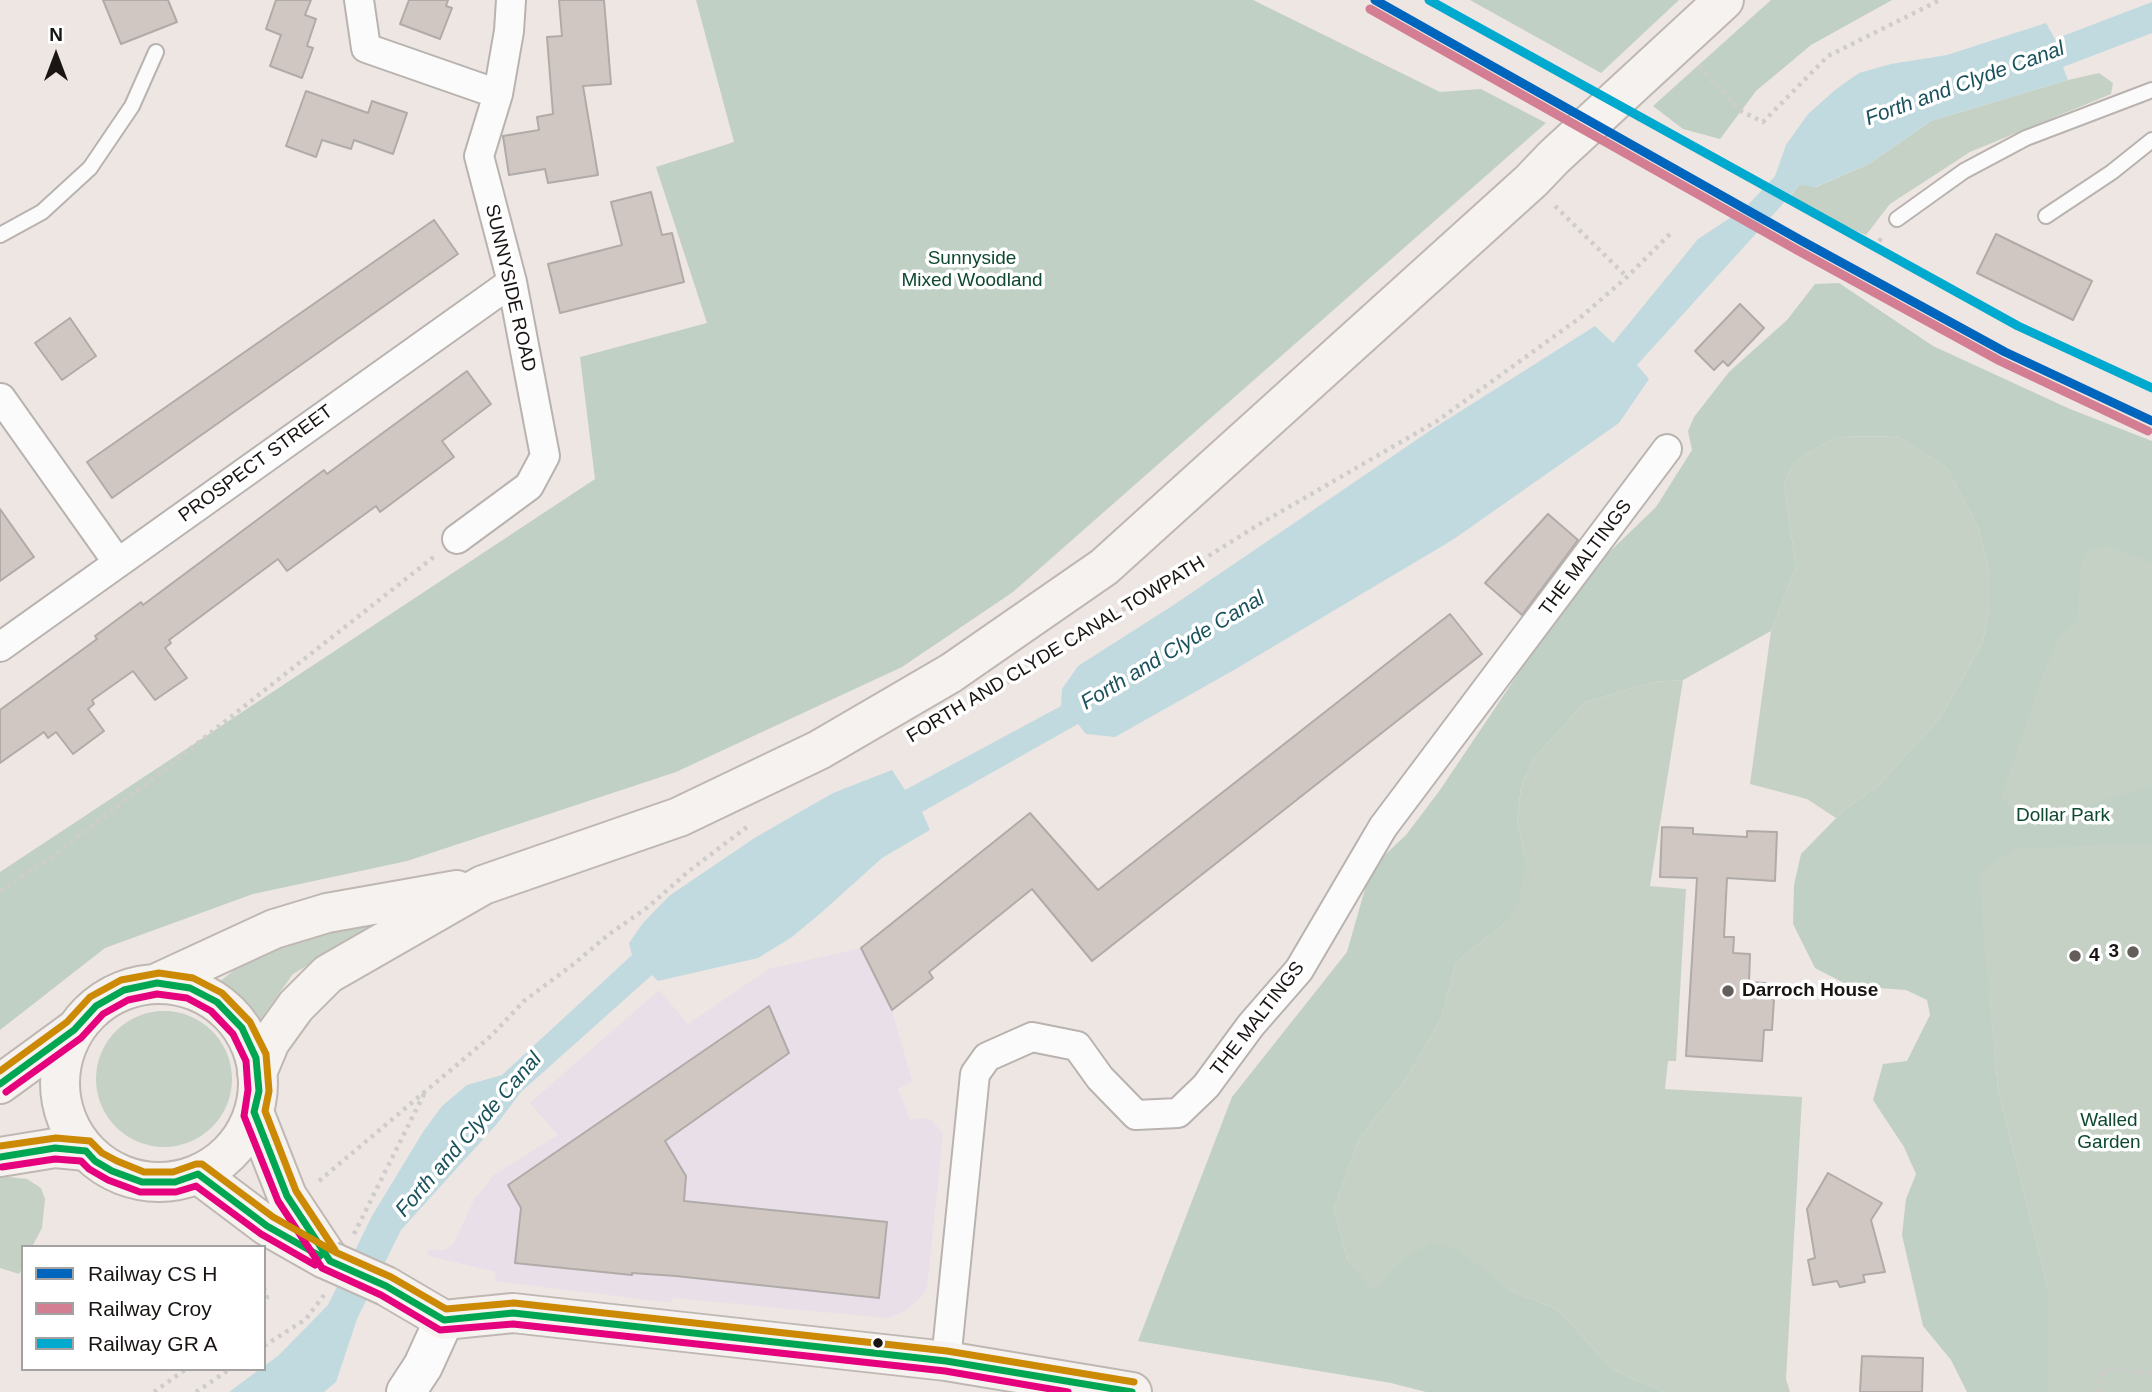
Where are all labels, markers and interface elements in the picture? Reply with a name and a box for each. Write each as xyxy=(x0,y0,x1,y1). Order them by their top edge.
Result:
north arrow xyxy=(21,21,91,91)
text: N xyxy=(49,24,63,45)
water label: Forth and Clyde Canal xyxy=(1862,36,2068,132)
street label: SUNNYSIDE ROAD xyxy=(480,202,540,374)
park label: Sunnyside Mixed Woodland xyxy=(901,248,1043,292)
street label: PROSPECT STREET xyxy=(175,400,337,528)
street label: THE MALTINGS xyxy=(1535,496,1637,620)
street label: FORTH AND CLYDE CANAL TOWPATH xyxy=(903,552,1209,748)
water label: Forth and Clyde Canal xyxy=(1076,586,1270,716)
park label: Dollar Park xyxy=(2016,805,2110,827)
place label: 3 xyxy=(2108,941,2119,963)
marker: 3 xyxy=(2125,944,2141,960)
place label: 4 xyxy=(2089,945,2100,967)
marker: 4 xyxy=(2067,948,2083,964)
street label: THE MALTINGS xyxy=(1206,957,1310,1081)
place label: Darroch House xyxy=(1742,980,1878,1002)
marker: Darroch House xyxy=(1720,983,1736,999)
water label: Forth and Clyde Canal xyxy=(391,1047,547,1223)
park label: Walled Garden xyxy=(2077,1110,2141,1154)
legend xyxy=(21,1245,266,1371)
text: Railway CS H xyxy=(88,1262,218,1285)
text: Railway Croy xyxy=(88,1297,212,1320)
text: Railway GR A xyxy=(88,1332,218,1355)
unlabelled marker xyxy=(871,1336,885,1350)

